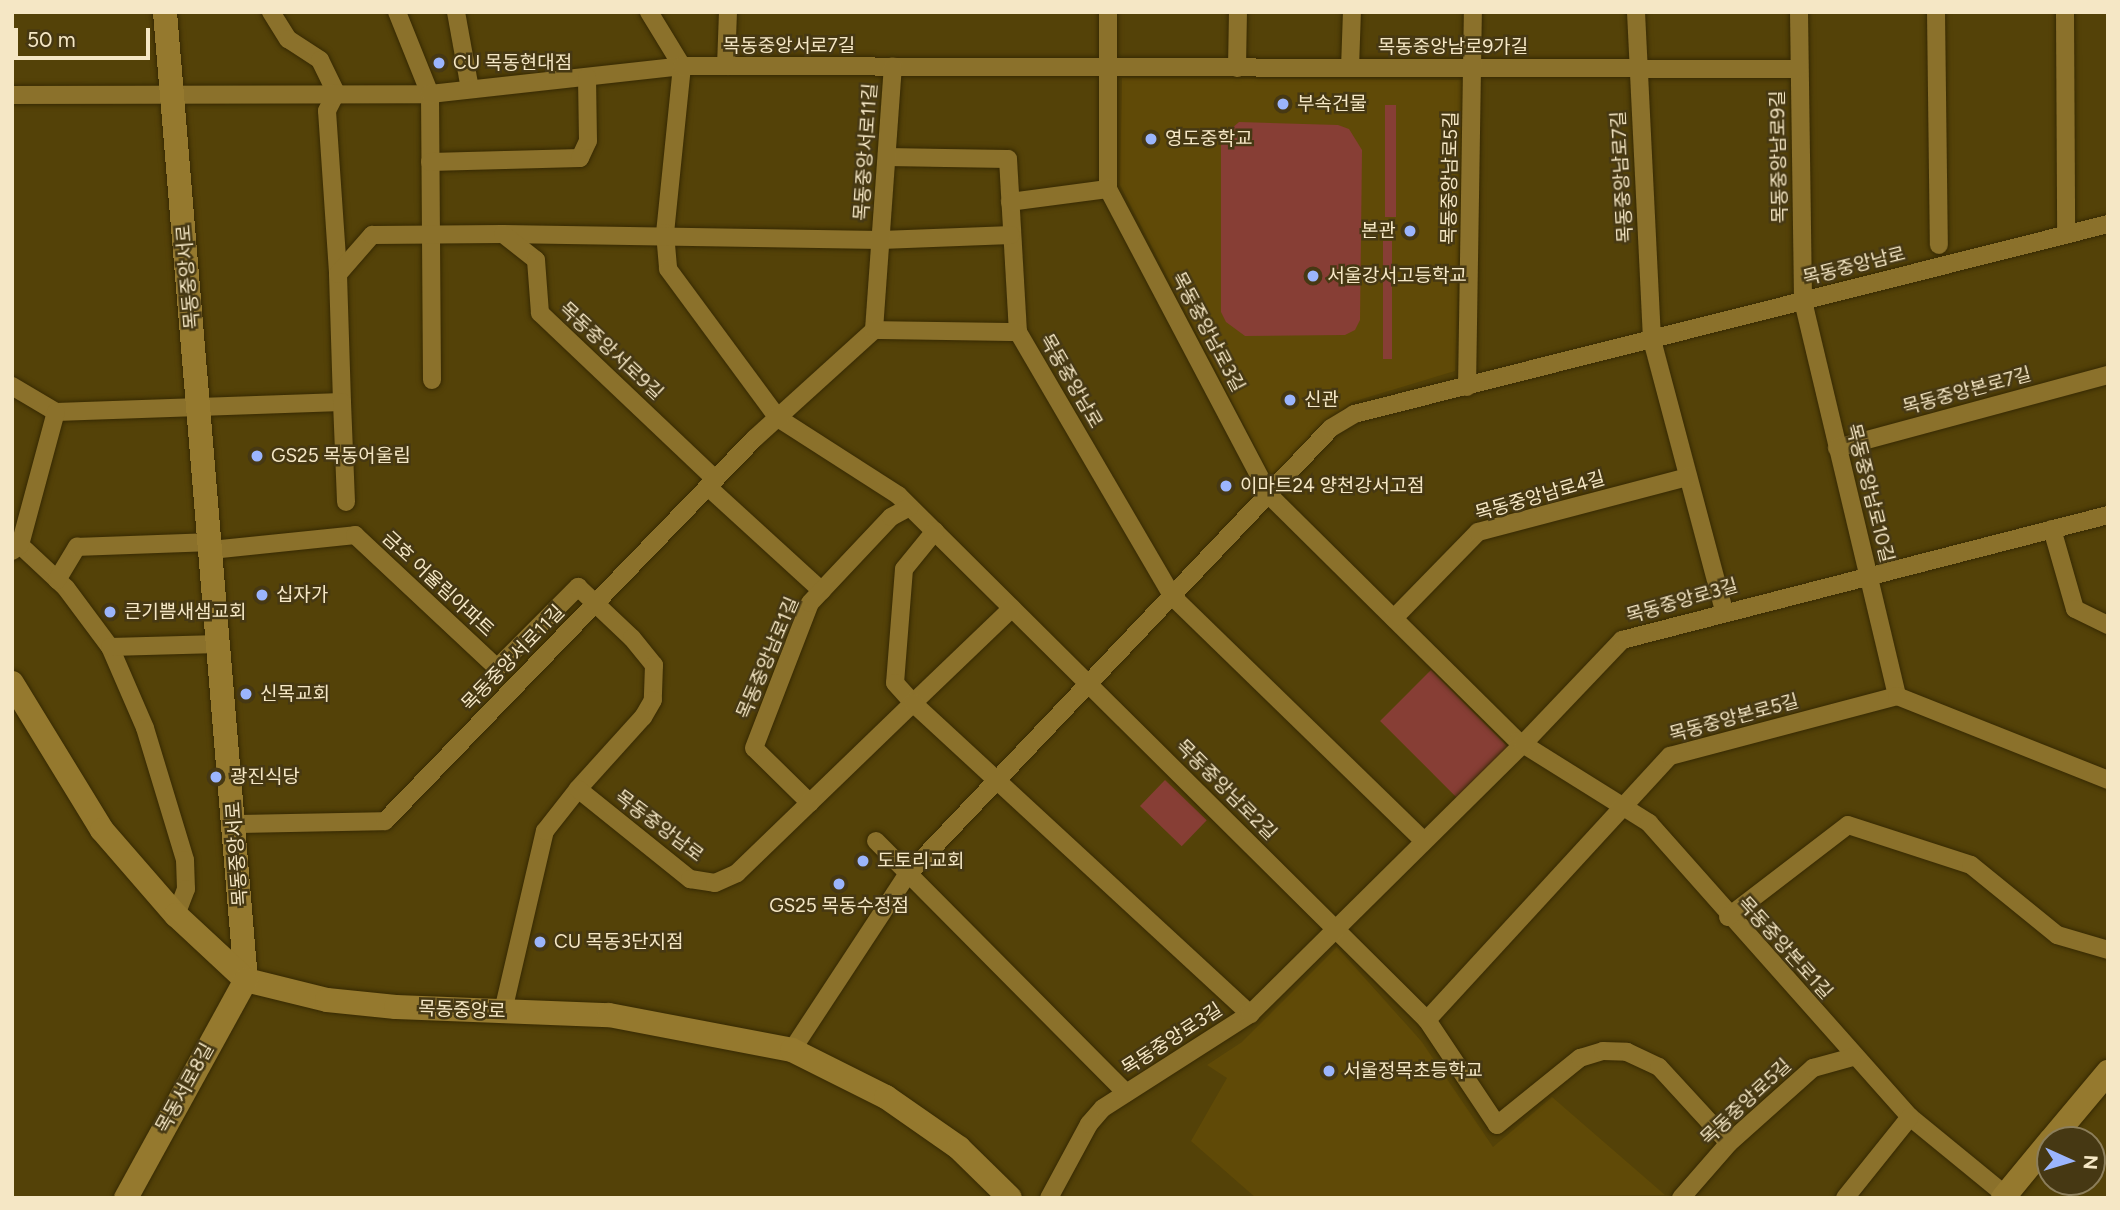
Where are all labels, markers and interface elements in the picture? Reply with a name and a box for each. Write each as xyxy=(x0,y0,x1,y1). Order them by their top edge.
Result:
scale bar xyxy=(18,14,154,58)
text: 50 m xyxy=(27,27,76,52)
street label: 목동중앙서로7길 xyxy=(723,35,855,57)
street label: 목동중앙남로9가길 xyxy=(1378,36,1528,58)
place label: CU 목동현대점 xyxy=(453,52,572,74)
marker: CU 목동현대점 xyxy=(431,55,447,71)
street label: 목동중앙서로11길 xyxy=(850,82,882,222)
street label: 목동중앙남로9길 xyxy=(1766,90,1792,224)
place label: 부속건물 xyxy=(1297,93,1367,115)
marker: 부속건물 xyxy=(1275,96,1291,112)
street label: 목동중앙남로7길 xyxy=(1607,110,1637,244)
street label: 목동중앙남로5길 xyxy=(1437,111,1463,245)
place label: 영도중학교 xyxy=(1165,128,1252,150)
marker: 영도중학교 xyxy=(1143,131,1159,147)
place label: 본관 xyxy=(1361,220,1396,242)
marker: 본관 xyxy=(1402,223,1418,239)
street label: 목동중앙서로 xyxy=(172,224,204,330)
street label: 목동중앙남로 xyxy=(1800,242,1908,290)
place label: 서울강서고등학교 xyxy=(1327,265,1467,287)
street label: 목동중앙남로3길 xyxy=(1167,268,1249,396)
marker: 서울강서고등학교 xyxy=(1305,268,1321,284)
street label: 목동중앙서로9길 xyxy=(555,297,667,405)
street label: 목동중앙남로 xyxy=(1035,330,1107,432)
street label: 목동중앙본로7길 xyxy=(1900,363,2034,419)
place label: 신관 xyxy=(1304,389,1339,411)
marker: 신관 xyxy=(1282,392,1298,408)
street label: 목동중앙남로10길 xyxy=(1842,421,1898,565)
place label: GS25 목동어울림 xyxy=(271,445,411,467)
marker: GS25 목동어울림 xyxy=(249,448,265,464)
street label: 목동중앙남로4길 xyxy=(1472,467,1608,525)
place label: 이마트24 양천강서고점 xyxy=(1240,475,1424,497)
marker: 이마트24 양천강서고점 xyxy=(1218,478,1234,494)
street label: 금호 어울림아파트 xyxy=(377,526,499,642)
street label: 목동중앙로3길 xyxy=(1623,574,1741,628)
place label: 십자가 xyxy=(276,584,328,606)
marker: 십자가 xyxy=(254,587,270,603)
street label: 목동중앙남로1길 xyxy=(732,594,804,722)
street label: 목동중앙서로11길 xyxy=(457,600,569,716)
place label: 큰기쁨새샘교회 xyxy=(124,601,246,623)
marker: 큰기쁨새샘교회 xyxy=(102,604,118,620)
place label: 신목교회 xyxy=(260,683,330,705)
marker: 신목교회 xyxy=(238,686,254,702)
street label: 목동중앙본로5길 xyxy=(1667,690,1801,746)
street label: 목동중앙남로2길 xyxy=(1171,735,1281,845)
place label: 광진식당 xyxy=(230,766,300,788)
marker: 광진식당 xyxy=(208,769,224,785)
street label: 목동중앙남로 xyxy=(610,785,708,867)
street label: 목동중앙서로 xyxy=(222,801,252,907)
place label: 도토리교회 xyxy=(877,850,964,872)
marker: 도토리교회 xyxy=(855,853,871,869)
marker: GS25 목동수정점 xyxy=(831,876,847,892)
street label: 목동중앙본로1길 xyxy=(1733,892,1837,1004)
place label: GS25 목동수정점 xyxy=(769,895,909,917)
place label: CU 목동3단지점 xyxy=(554,931,684,953)
marker: CU 목동3단지점 xyxy=(532,934,548,950)
street label: 목동중앙로 xyxy=(418,997,506,1023)
street label: 목동중앙로3길 xyxy=(1117,998,1227,1080)
street label: 목동서로8길 xyxy=(151,1039,219,1137)
street label: 목동중앙로5길 xyxy=(1696,1054,1796,1150)
place label: 서울정목초등학교 xyxy=(1343,1060,1483,1082)
marker: 서울정목초등학교 xyxy=(1321,1063,1337,1079)
north arrow xyxy=(2036,1126,2106,1196)
text: N xyxy=(2078,1154,2102,1170)

